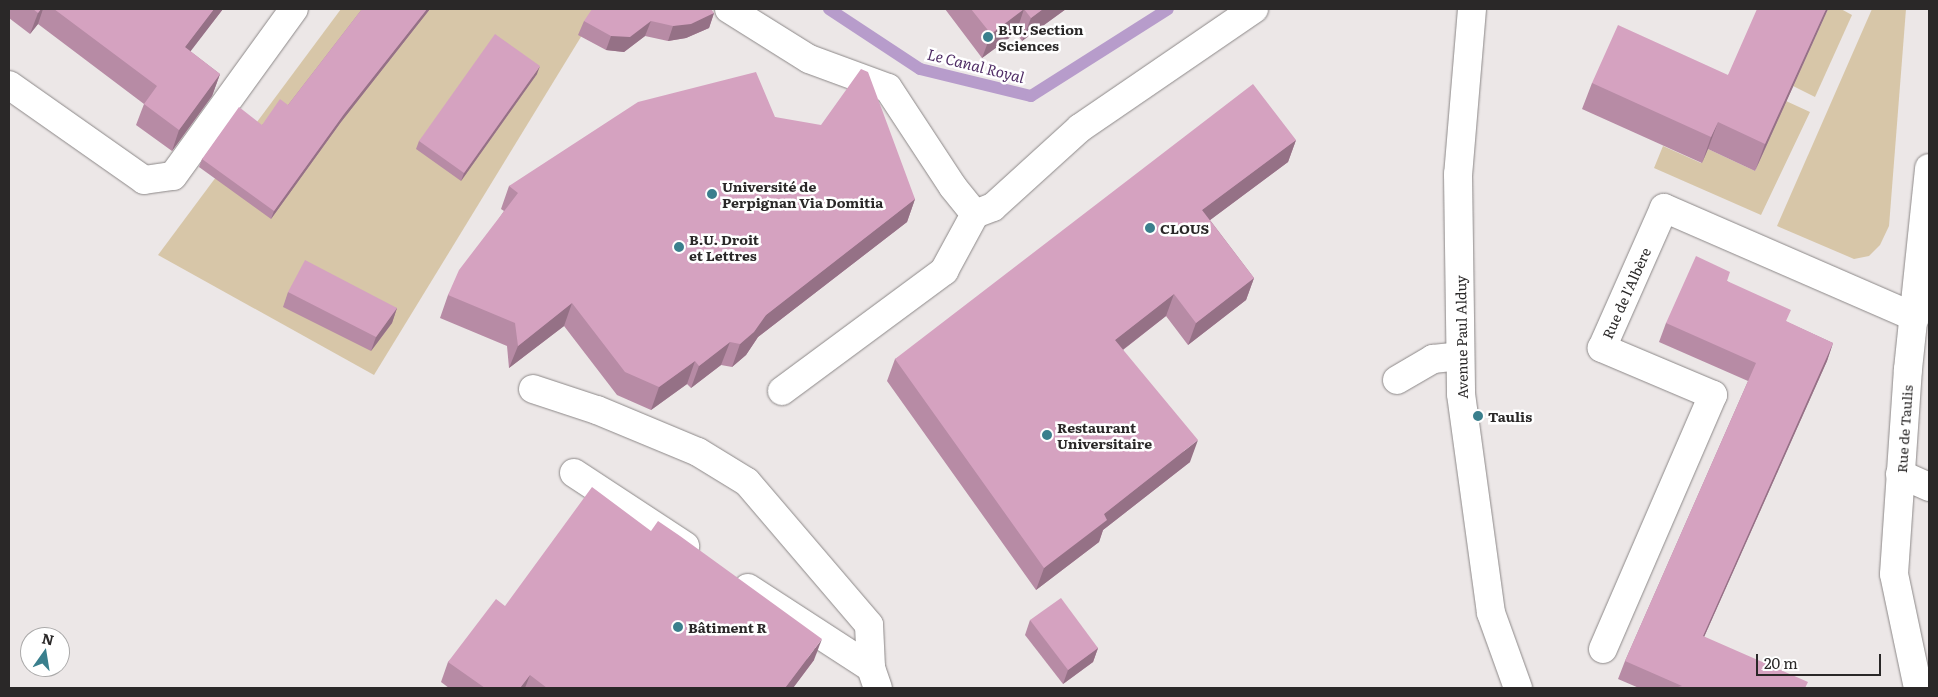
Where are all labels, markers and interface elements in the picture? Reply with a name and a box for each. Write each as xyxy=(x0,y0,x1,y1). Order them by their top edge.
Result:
place label: B.U. Section Sciences xyxy=(998,21,1084,54)
marker: B.U. Section Sciences xyxy=(982,31,994,43)
water label: Le Canal Royal xyxy=(926,44,1026,86)
place label: Université de Perpignan Via Domitia xyxy=(722,178,883,210)
marker: Université de Perpignan Via Domitia xyxy=(706,188,718,200)
place label: CLOUS xyxy=(1160,220,1209,236)
marker: CLOUS xyxy=(1144,222,1156,234)
place label: B.U. Droit et Lettres xyxy=(689,231,759,264)
marker: B.U. Droit et Lettres xyxy=(673,241,685,253)
street label: Rue de l'Albère xyxy=(1598,245,1654,341)
street label: Avenue Paul Alduy xyxy=(1452,275,1470,399)
street label: Rue de Taulis xyxy=(1893,384,1915,474)
place label: Taulis xyxy=(1488,408,1532,424)
marker: Taulis xyxy=(1472,410,1484,422)
place label: Restaurant Universitaire xyxy=(1057,419,1152,452)
marker: Restaurant Universitaire xyxy=(1041,429,1053,441)
place label: Bâtiment R xyxy=(688,619,767,635)
marker: Bâtiment R xyxy=(672,621,684,633)
north arrow xyxy=(20,627,70,677)
text: N xyxy=(40,627,56,649)
scale bar xyxy=(1758,644,1883,676)
text: 20 m xyxy=(1764,651,1798,674)

